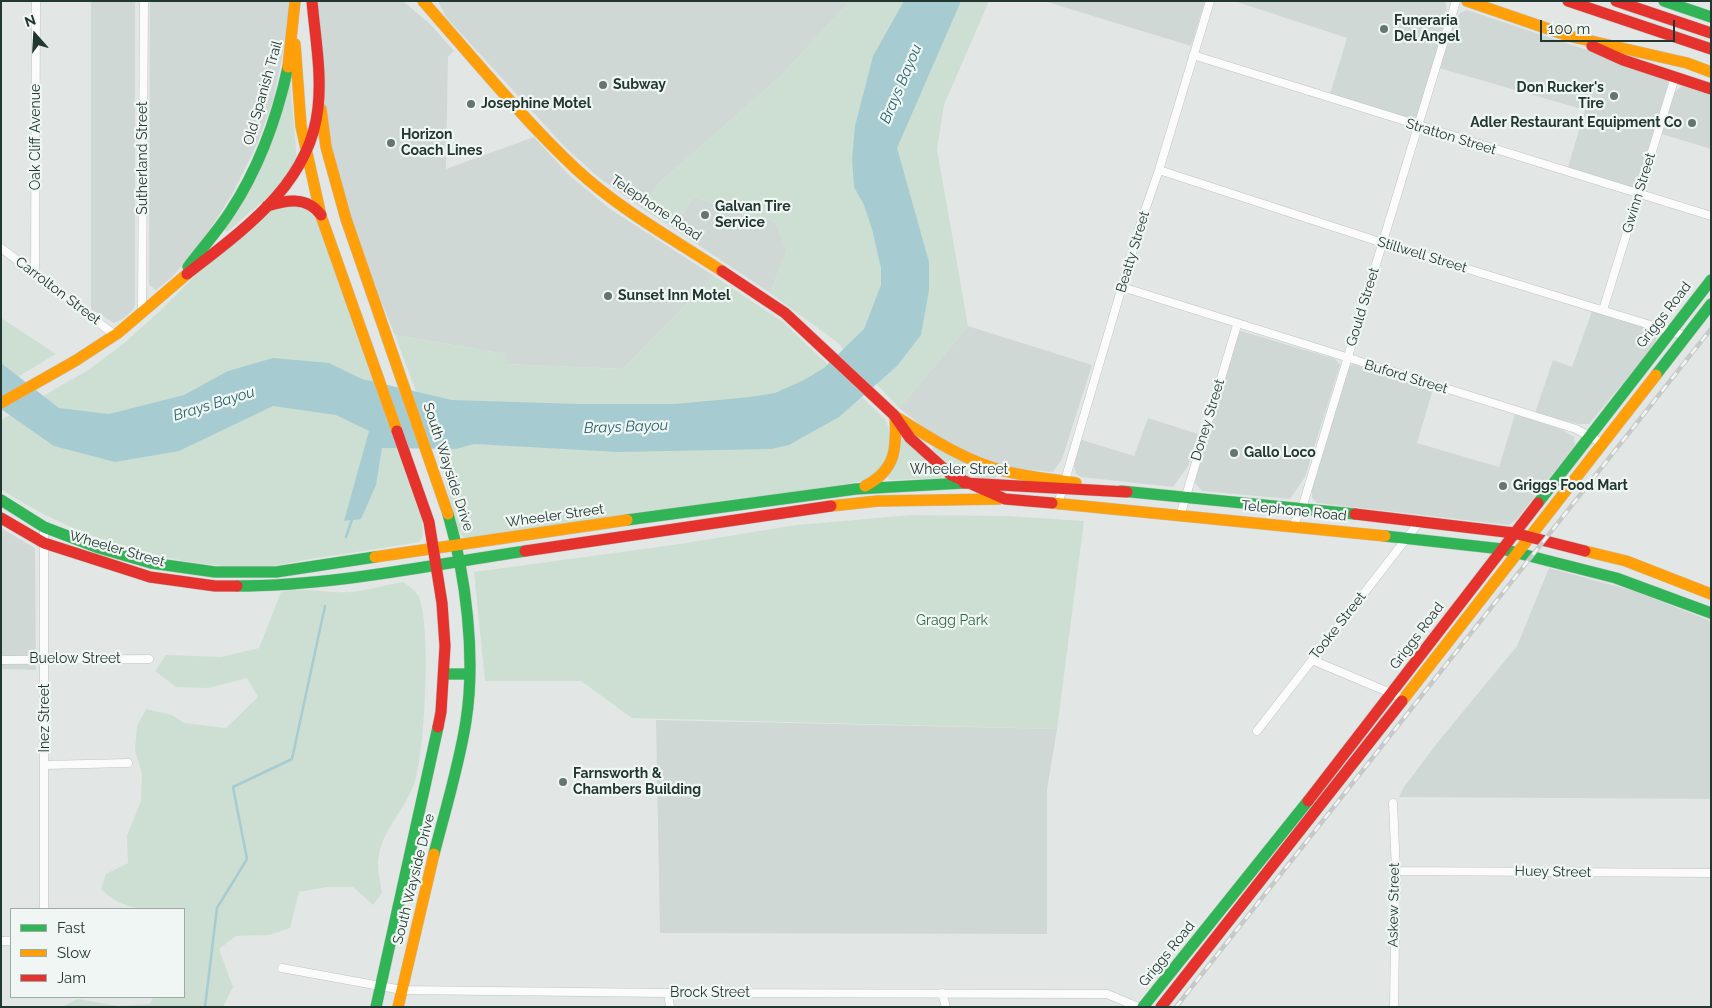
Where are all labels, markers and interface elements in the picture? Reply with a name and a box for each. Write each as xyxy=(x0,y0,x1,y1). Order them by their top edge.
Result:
north arrow xyxy=(10,10,60,60)
scale bar xyxy=(1542,10,1677,42)
text: N xyxy=(22,12,38,30)
place label: Funeraria Del Angel xyxy=(1394,13,1460,46)
text: 100 m xyxy=(1548,20,1590,38)
marker: Funeraria Del Angel xyxy=(1378,23,1390,35)
street label: Old Spanish Trail xyxy=(240,39,286,147)
water label: Brays Bayou xyxy=(876,42,926,126)
place label: Subway xyxy=(613,77,666,93)
marker: Subway xyxy=(597,79,609,91)
place label: Don Rucker's Tire xyxy=(1517,80,1604,112)
street label: Oak Cliff Avenue xyxy=(28,84,44,190)
marker: Don Rucker's Tire xyxy=(1608,90,1620,102)
place label: Josephine Motel xyxy=(481,96,591,112)
marker: Josephine Motel xyxy=(465,98,477,110)
street label: Sutherland Street xyxy=(135,101,151,215)
street label: Stratton Street xyxy=(1404,115,1498,159)
place label: Adler Restaurant Equipment Co xyxy=(1470,115,1682,131)
marker: Adler Restaurant Equipment Co xyxy=(1686,117,1698,129)
place label: Horizon Coach Lines xyxy=(401,127,482,160)
marker: Horizon Coach Lines xyxy=(385,137,397,149)
street label: Gwinn Street xyxy=(1619,151,1659,235)
street label: Telephone Road xyxy=(607,171,705,245)
place label: Galvan Tire Service xyxy=(715,199,791,232)
marker: Galvan Tire Service xyxy=(699,209,711,221)
street label: Beatty Street xyxy=(1113,209,1153,295)
street label: Stillwell Street xyxy=(1375,233,1469,277)
street label: Carrolton Street xyxy=(12,253,104,329)
street label: Gould Street xyxy=(1343,266,1383,348)
street label: Griggs Road xyxy=(1633,279,1695,351)
place label: Sunset Inn Motel xyxy=(618,288,730,304)
marker: Sunset Inn Motel xyxy=(602,290,614,302)
street label: Buford Street xyxy=(1362,356,1450,398)
street label: Doney Street xyxy=(1188,377,1228,463)
water label: Brays Bayou xyxy=(171,383,257,425)
street label: South Wayside Drive xyxy=(419,401,477,533)
water label: Brays Bayou xyxy=(583,417,669,437)
place label: Gallo Loco xyxy=(1244,445,1316,461)
marker: Gallo Loco xyxy=(1228,447,1240,459)
street label: Wheeler Street xyxy=(910,462,1008,478)
place label: Griggs Food Mart xyxy=(1513,478,1628,494)
marker: Griggs Food Mart xyxy=(1497,480,1509,492)
street label: Telephone Road xyxy=(1240,497,1348,525)
street label: Wheeler Street xyxy=(505,501,605,531)
street label: Wheeler Street xyxy=(67,527,167,571)
street label: Tooke Street xyxy=(1306,589,1370,663)
street label: Griggs Road xyxy=(1386,599,1448,673)
park label: Gragg Park xyxy=(916,613,988,629)
street label: Buelow Street xyxy=(29,651,121,667)
street label: Inez Street xyxy=(37,683,53,753)
place label: Farnsworth & Chambers Building xyxy=(573,766,701,799)
marker: Farnsworth & Chambers Building xyxy=(557,776,569,788)
street label: South Wayside Drive xyxy=(390,812,438,946)
street label: Askew Street xyxy=(1385,862,1403,948)
street label: Huey Street xyxy=(1515,863,1591,881)
legend xyxy=(10,908,185,998)
street label: Griggs Road xyxy=(1136,918,1198,990)
text: Fast xyxy=(57,919,85,937)
text: Slow xyxy=(57,944,91,962)
text: Jam xyxy=(57,969,86,987)
street label: Brock Street xyxy=(670,985,750,1001)

